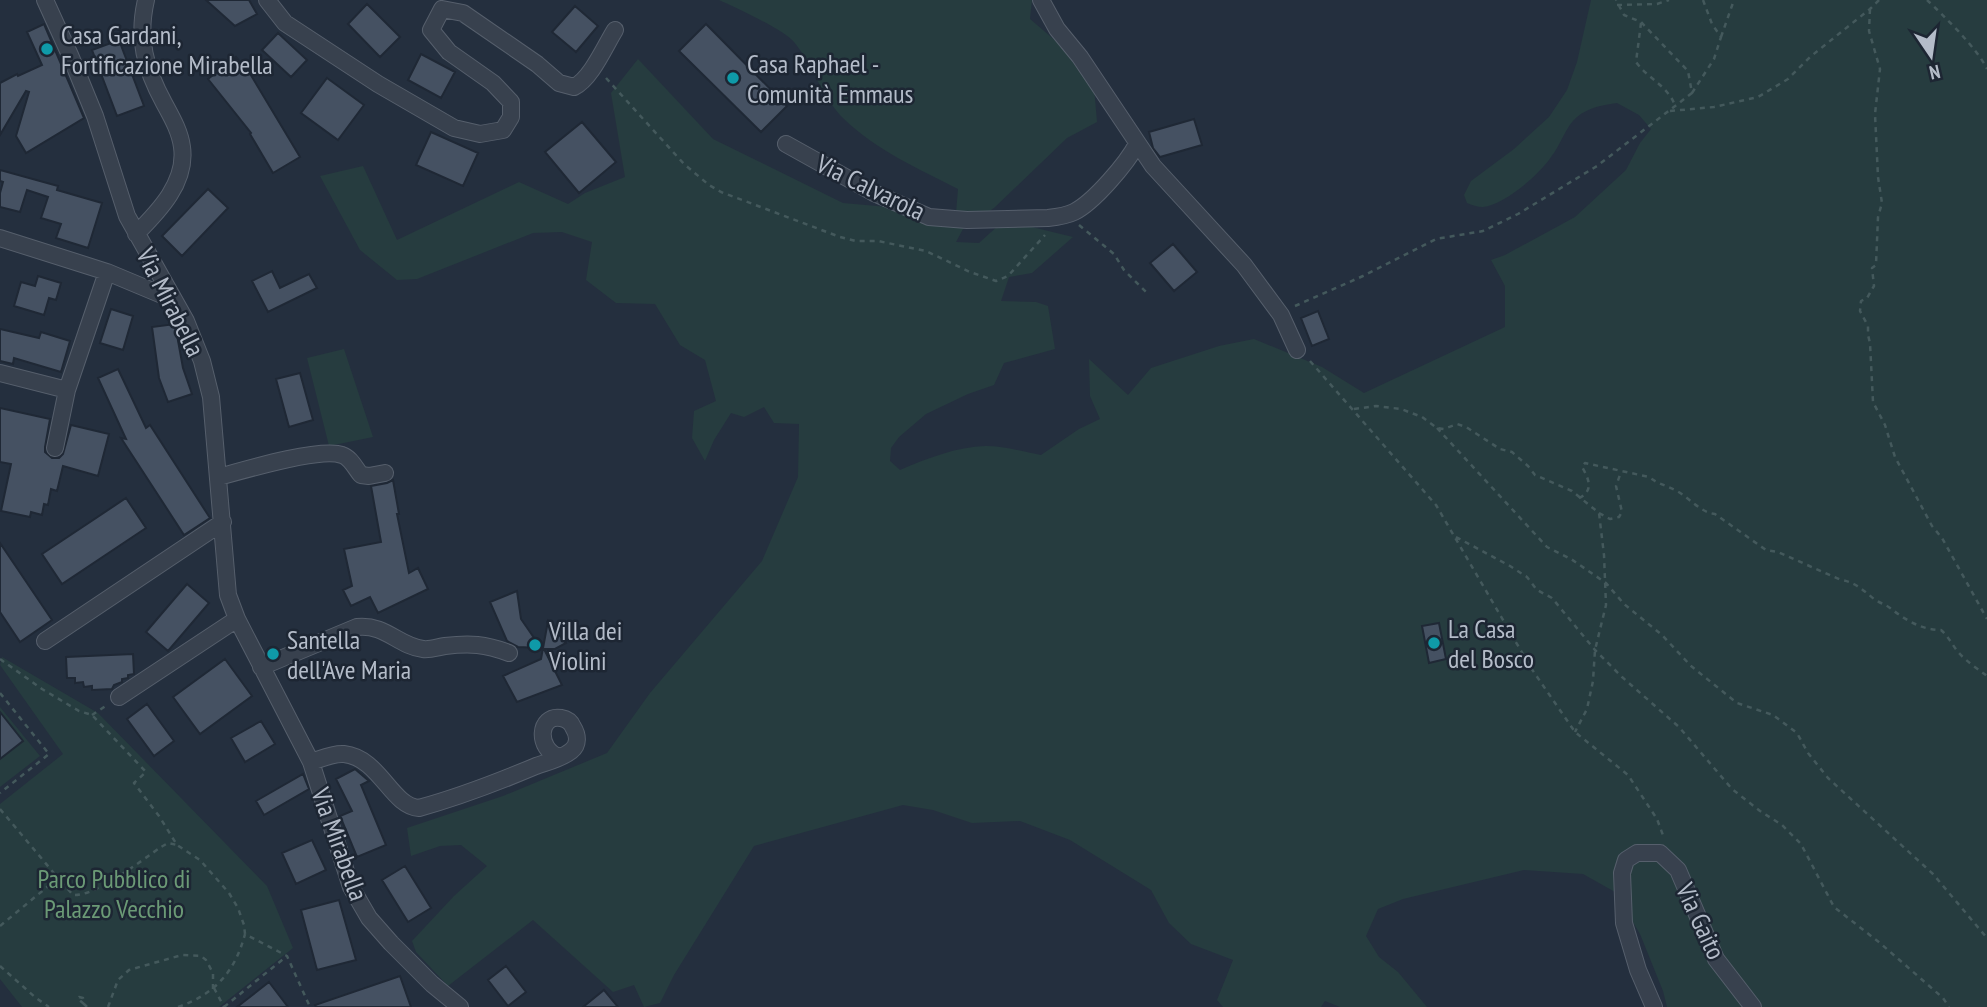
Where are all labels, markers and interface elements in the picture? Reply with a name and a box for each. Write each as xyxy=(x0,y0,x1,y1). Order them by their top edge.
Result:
place label: Casa Gardani, Fortificazione Mirabella xyxy=(61,18,273,81)
north arrow xyxy=(1896,21,1966,91)
marker: Casa Gardani, Fortificazione Mirabella xyxy=(39,41,55,57)
place label: Casa Raphael - Comunità Emmaus xyxy=(747,47,913,110)
text: N xyxy=(1927,60,1943,85)
marker: Casa Raphael - Comunità Emmaus xyxy=(725,70,741,86)
street label: Via Calvarola xyxy=(810,146,931,227)
street label: Via Mirabella xyxy=(129,241,212,362)
place label: La Casa del Bosco xyxy=(1448,612,1534,675)
place label: Villa dei Violini xyxy=(548,614,622,677)
place label: Santella dell'Ave Maria xyxy=(287,623,411,686)
marker: La Casa del Bosco xyxy=(1426,635,1442,651)
marker: Villa dei Violini xyxy=(527,637,543,653)
marker: Santella dell'Ave Maria xyxy=(265,646,281,662)
street label: Via Mirabella xyxy=(304,782,376,905)
park label: Parco Pubblico di Palazzo Vecchio xyxy=(37,862,191,925)
street label: Via Gaito xyxy=(1669,877,1733,965)

